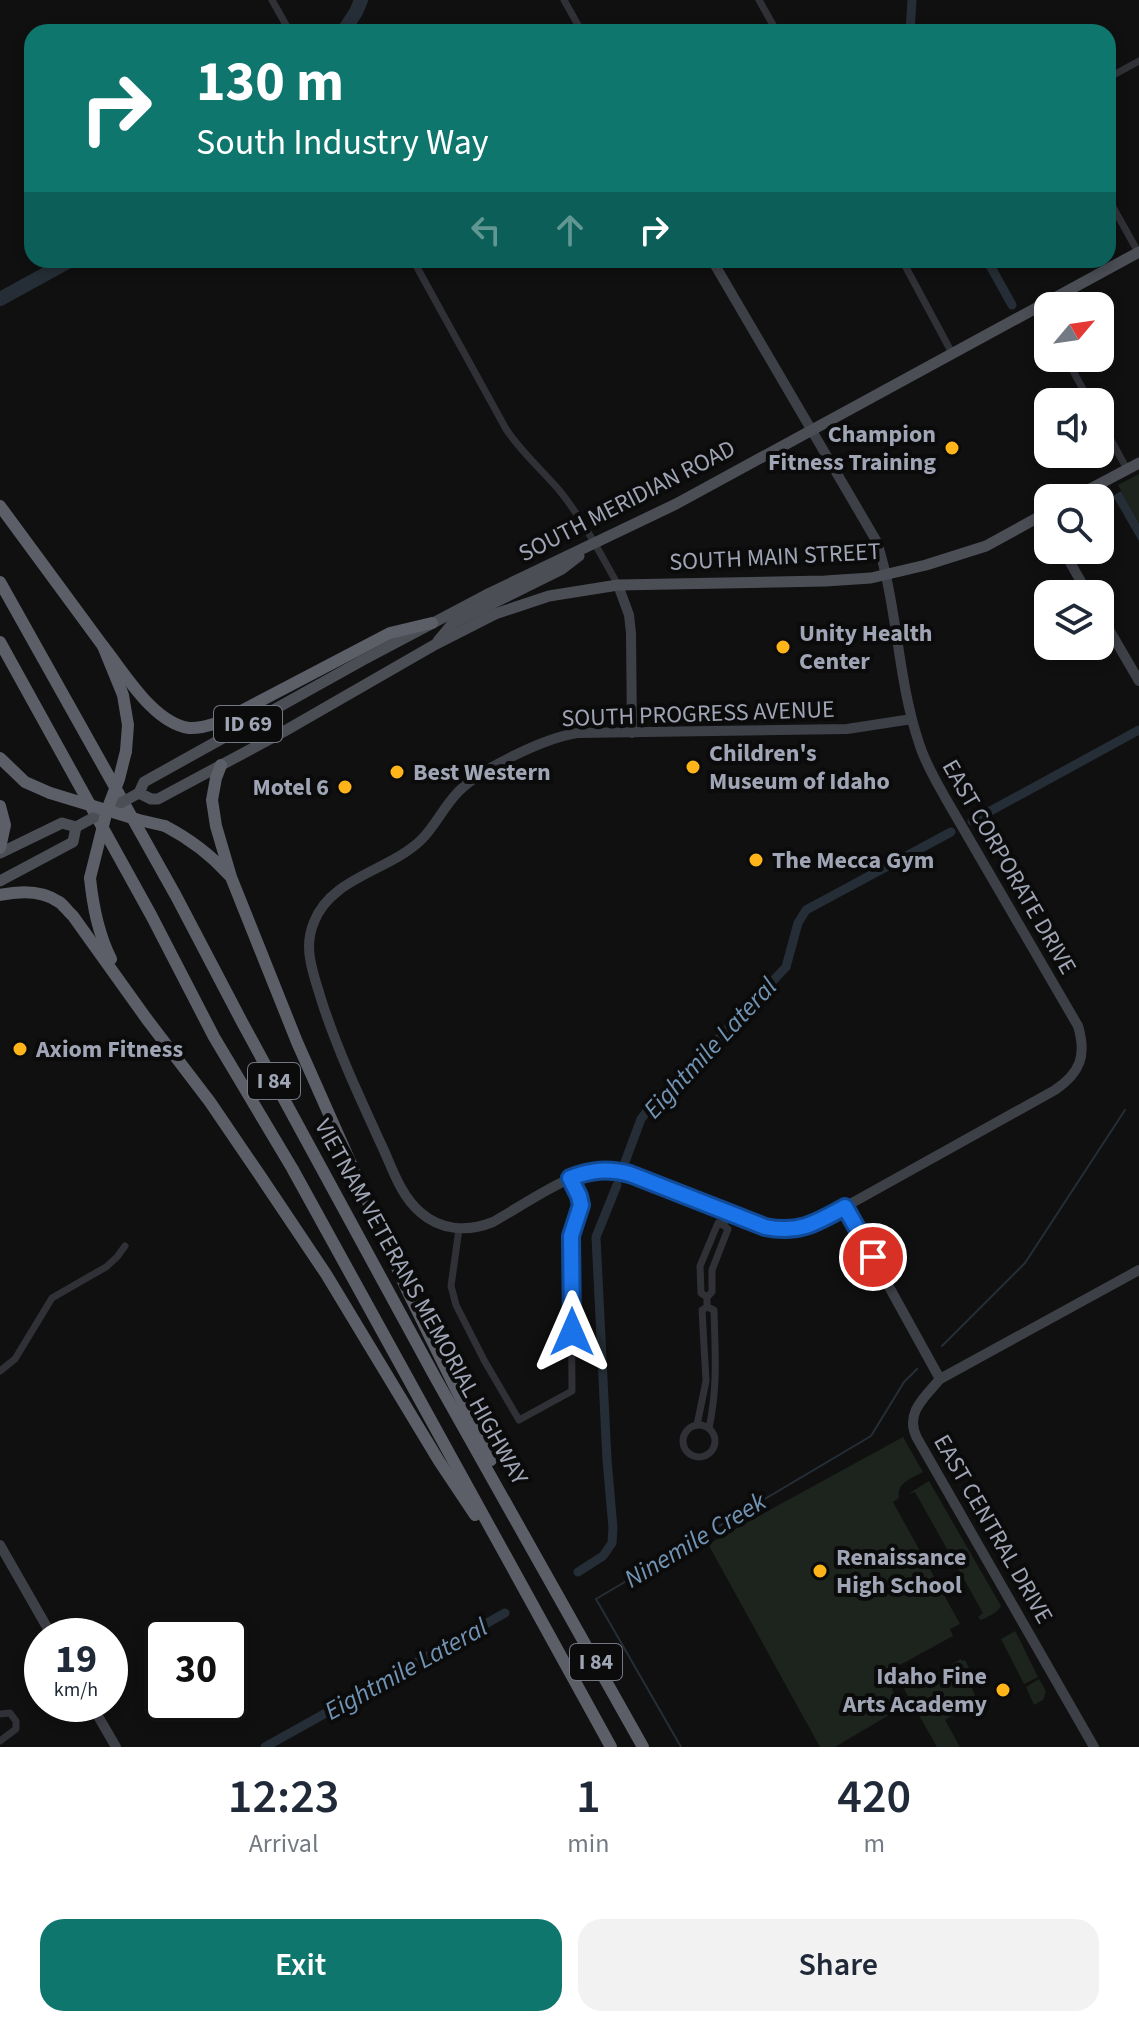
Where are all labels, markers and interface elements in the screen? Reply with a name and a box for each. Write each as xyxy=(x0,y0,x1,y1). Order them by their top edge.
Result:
text: 130 m xyxy=(196,43,344,122)
icon: right xyxy=(64,56,168,160)
text: South Industry Way xyxy=(196,117,489,168)
icon: left xyxy=(464,208,508,252)
icon: ahead xyxy=(548,208,592,252)
icon: right xyxy=(632,208,676,252)
north arrow xyxy=(1034,292,1114,372)
map controls xyxy=(1034,292,1114,660)
button: sound xyxy=(1034,388,1114,468)
place label: Champion Fitness Training xyxy=(768,417,936,480)
street label: SOUTH MERIDIAN ROAD xyxy=(512,431,742,571)
marker: Champion Fitness Training xyxy=(943,439,961,457)
button: search xyxy=(1034,484,1114,564)
street label: SOUTH MAIN STREET xyxy=(668,534,882,580)
button: layers xyxy=(1034,580,1114,660)
place label: Unity Health Center xyxy=(799,616,933,679)
marker: Unity Health Center xyxy=(774,638,792,656)
street label: SOUTH PROGRESS AVENUE xyxy=(561,692,835,736)
road number: ID 69 xyxy=(214,706,282,742)
place label: Children's Museum of Idaho xyxy=(709,736,890,799)
street label: EAST CORPORATE DRIVE xyxy=(933,753,1085,981)
place label: Best Western xyxy=(413,755,551,790)
marker: Children's Museum of Idaho xyxy=(684,758,702,776)
marker: Best Western xyxy=(388,763,406,781)
place label: Motel 6 xyxy=(253,770,329,805)
marker: Motel 6 xyxy=(336,778,354,796)
place label: The Mecca Gym xyxy=(772,843,934,878)
marker: The Mecca Gym xyxy=(747,851,765,869)
water label: Eightmile Lateral xyxy=(635,969,786,1127)
place label: Axiom Fitness xyxy=(35,1032,183,1067)
marker: Axiom Fitness xyxy=(11,1040,29,1058)
road number: I 84 xyxy=(248,1063,300,1099)
street label: VIETNAM VETERANS MEMORIAL HIGHWAY xyxy=(305,1113,537,1492)
pin xyxy=(839,1223,907,1291)
icon: arrive xyxy=(851,1235,895,1279)
position arrow xyxy=(530,1290,614,1374)
street label: EAST CENTRAL DRIVE xyxy=(925,1428,1061,1630)
water label: Ninemile Creek xyxy=(617,1483,774,1597)
place label: Renaissance High School xyxy=(836,1540,967,1603)
marker: Renaissance High School xyxy=(811,1562,829,1580)
water label: Eightmile Lateral xyxy=(318,1609,495,1729)
speed limit sign: 30 xyxy=(144,1618,248,1722)
text: 19 xyxy=(55,1631,97,1688)
road number: I 84 xyxy=(570,1644,622,1680)
place label: Idaho Fine Arts Academy xyxy=(842,1659,987,1722)
text: km/h xyxy=(54,1676,98,1704)
marker: Idaho Fine Arts Academy xyxy=(994,1681,1012,1699)
text: 12:23 xyxy=(228,1763,340,1831)
text: 1 xyxy=(576,1763,601,1831)
text: 420 xyxy=(837,1763,911,1831)
text: Arrival xyxy=(249,1825,319,1862)
text: min xyxy=(567,1825,609,1862)
text: m xyxy=(863,1825,885,1862)
button: Exit xyxy=(40,1919,562,2011)
button: Share xyxy=(578,1919,1099,2011)

